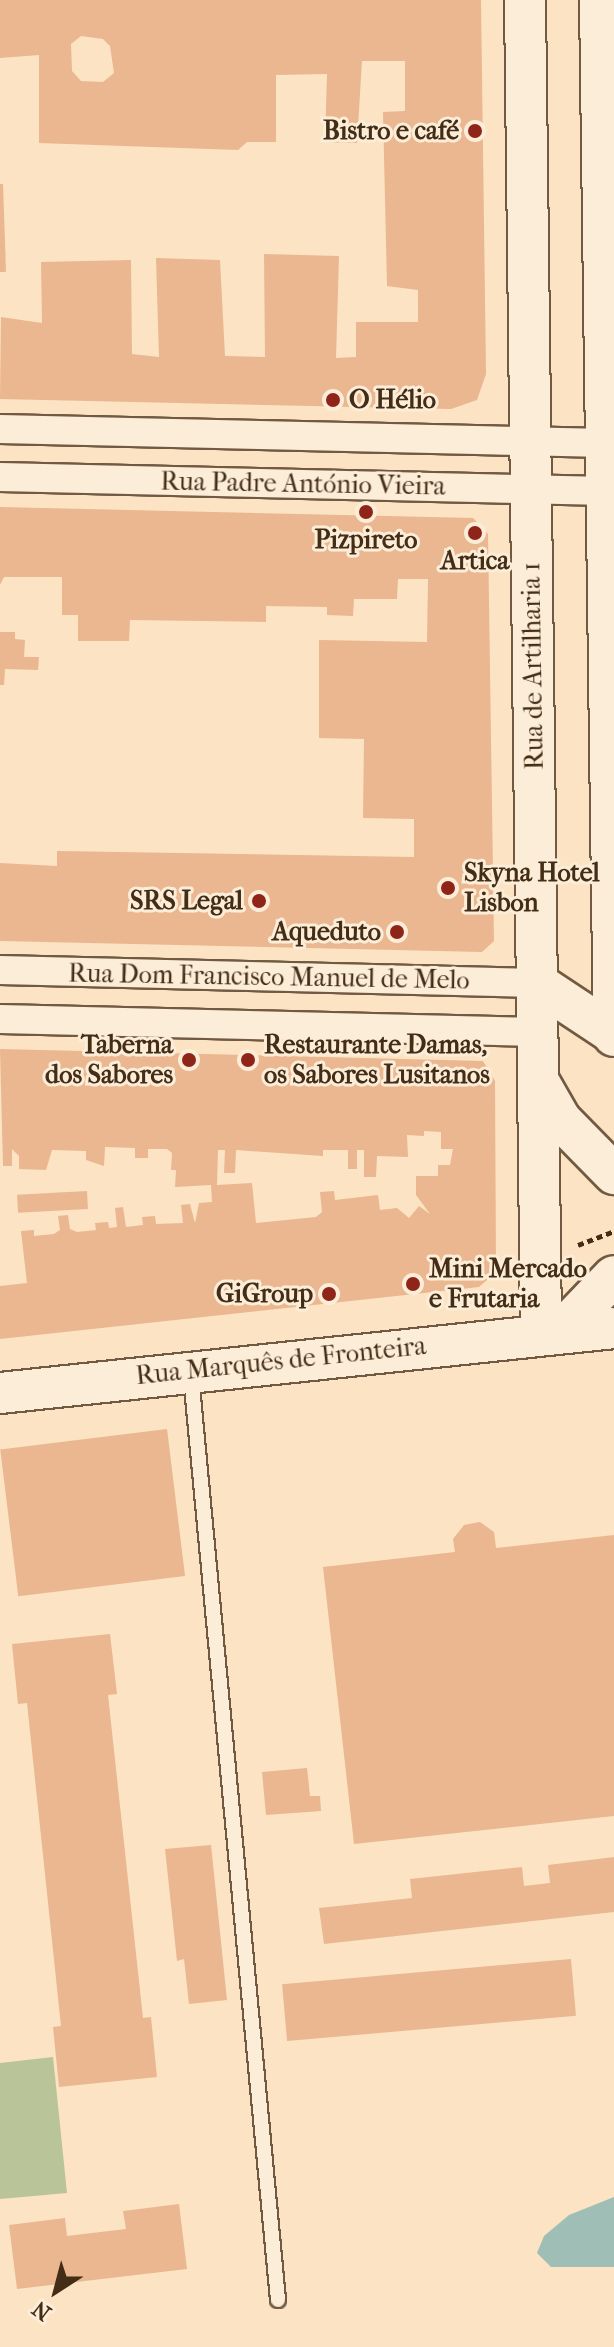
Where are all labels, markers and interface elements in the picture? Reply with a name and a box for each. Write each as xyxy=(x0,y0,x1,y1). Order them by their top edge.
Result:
place label: Bistro e café xyxy=(323,115,459,147)
marker: Bistro e café xyxy=(466,122,484,140)
place label: O Hélio xyxy=(349,384,436,416)
marker: O Hélio xyxy=(324,391,342,409)
street label: Rua Padre António Vieira xyxy=(160,466,446,502)
marker: Pizpireto xyxy=(357,503,375,521)
place label: Pizpireto xyxy=(315,524,417,556)
marker: Artica xyxy=(466,524,484,542)
place label: Artica xyxy=(441,545,509,577)
street label: Rua de Artilharia 1 xyxy=(516,562,550,770)
place label: Skyna Hotel Lisbon xyxy=(464,857,600,918)
marker: Skyna Hotel Lisbon xyxy=(439,879,457,897)
place label: SRS Legal xyxy=(130,885,243,917)
marker: SRS Legal xyxy=(250,892,268,910)
place label: Aqueduto xyxy=(272,916,381,948)
marker: Aqueduto xyxy=(388,923,406,941)
street label: Rua Dom Francisco Manuel de Melo xyxy=(68,958,470,996)
place label: Taberna dos Sabores xyxy=(45,1029,173,1090)
place label: Restaurante Damas, os Sabores Lusitanos xyxy=(264,1029,490,1090)
marker: Taberna dos Sabores xyxy=(180,1051,198,1069)
marker: Restaurante Damas, os Sabores Lusitanos xyxy=(239,1051,257,1069)
place label: Mini Mercado e Frutaria xyxy=(429,1253,587,1314)
marker: Mini Mercado e Frutaria xyxy=(404,1275,422,1293)
place label: GiGroup xyxy=(216,1278,313,1310)
marker: GiGroup xyxy=(320,1285,338,1303)
street label: Rua Marquês de Fronteira xyxy=(134,1330,428,1392)
north arrow xyxy=(16,2251,96,2331)
text: N xyxy=(28,2295,56,2326)

